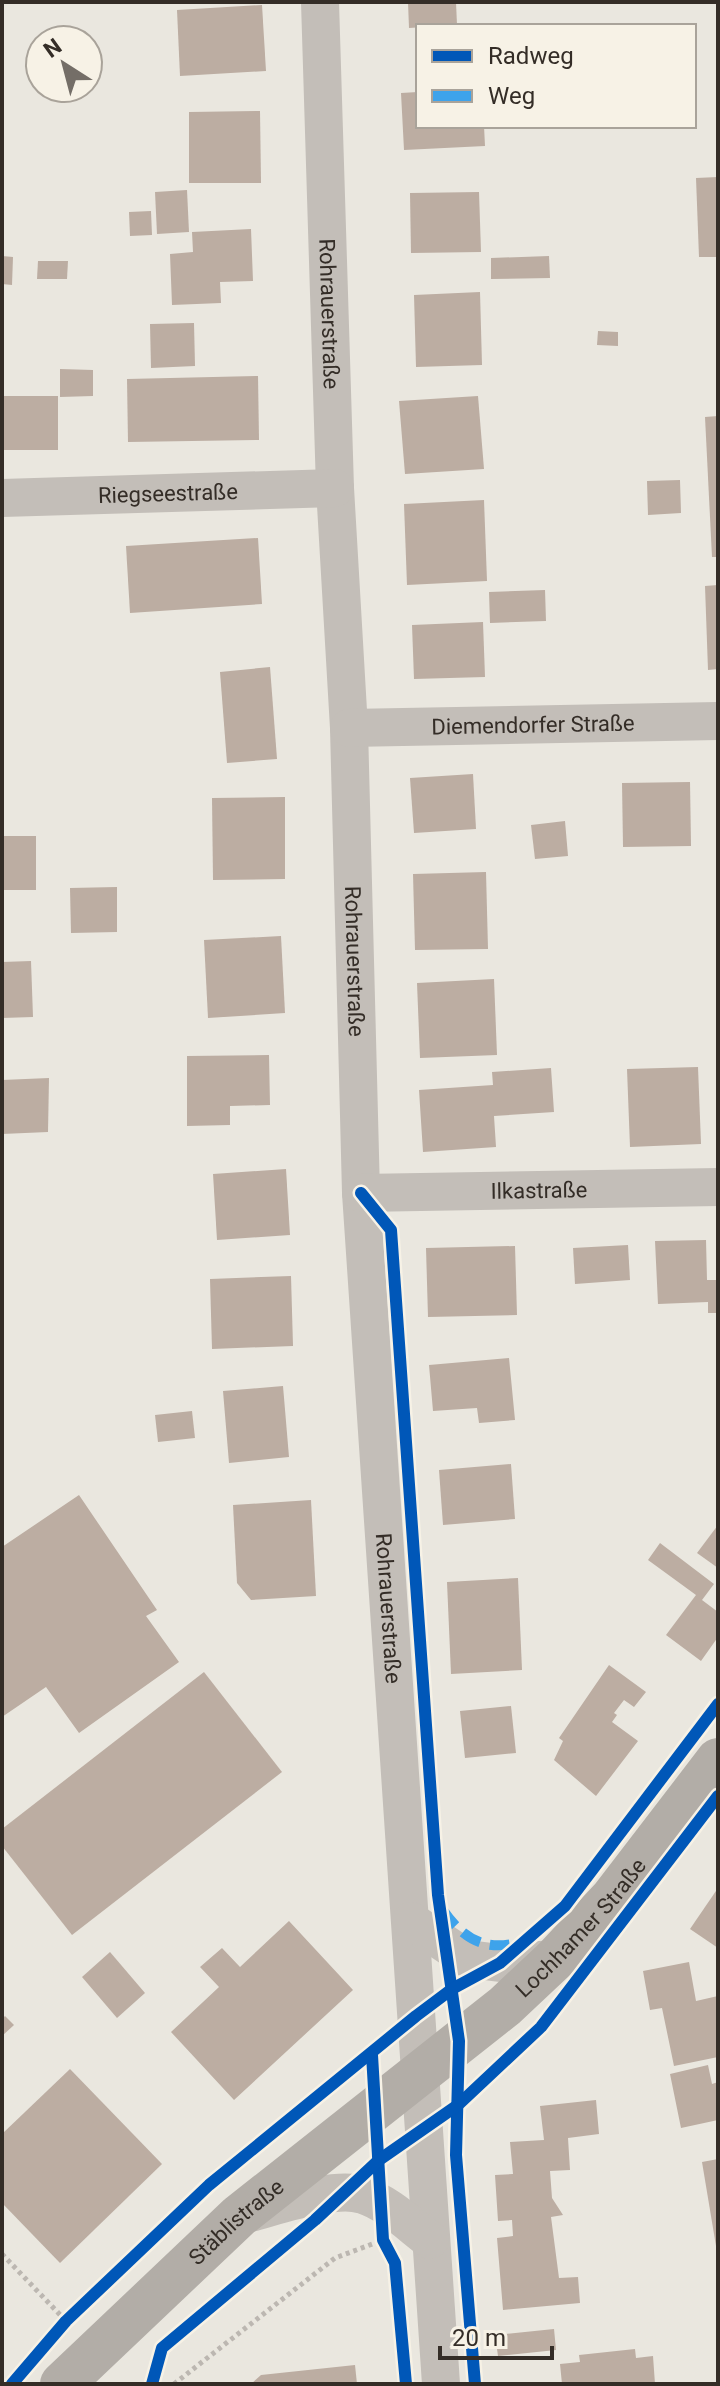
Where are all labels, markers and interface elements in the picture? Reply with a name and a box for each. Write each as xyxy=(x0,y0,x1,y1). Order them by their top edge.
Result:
north arrow xyxy=(24,24,104,104)
legend xyxy=(416,24,696,128)
text: N xyxy=(39,34,66,63)
text: Radweg xyxy=(488,42,574,70)
text: Weg xyxy=(488,82,535,110)
street label: Rohrauerstraße xyxy=(314,238,344,390)
street label: Riegseestraße xyxy=(98,479,238,508)
street label: Diemendorfer Straße xyxy=(431,711,635,739)
street label: Rohrauerstraße xyxy=(340,886,369,1037)
street label: Ilkastraße xyxy=(490,1177,588,1204)
street label: Rohrauerstraße xyxy=(371,1532,406,1684)
street label: Lochhamer Straße xyxy=(511,1854,651,2002)
street label: Stäblistraße xyxy=(184,2174,288,2270)
scale bar xyxy=(440,2310,552,2360)
text: 20 m xyxy=(452,2324,506,2352)

